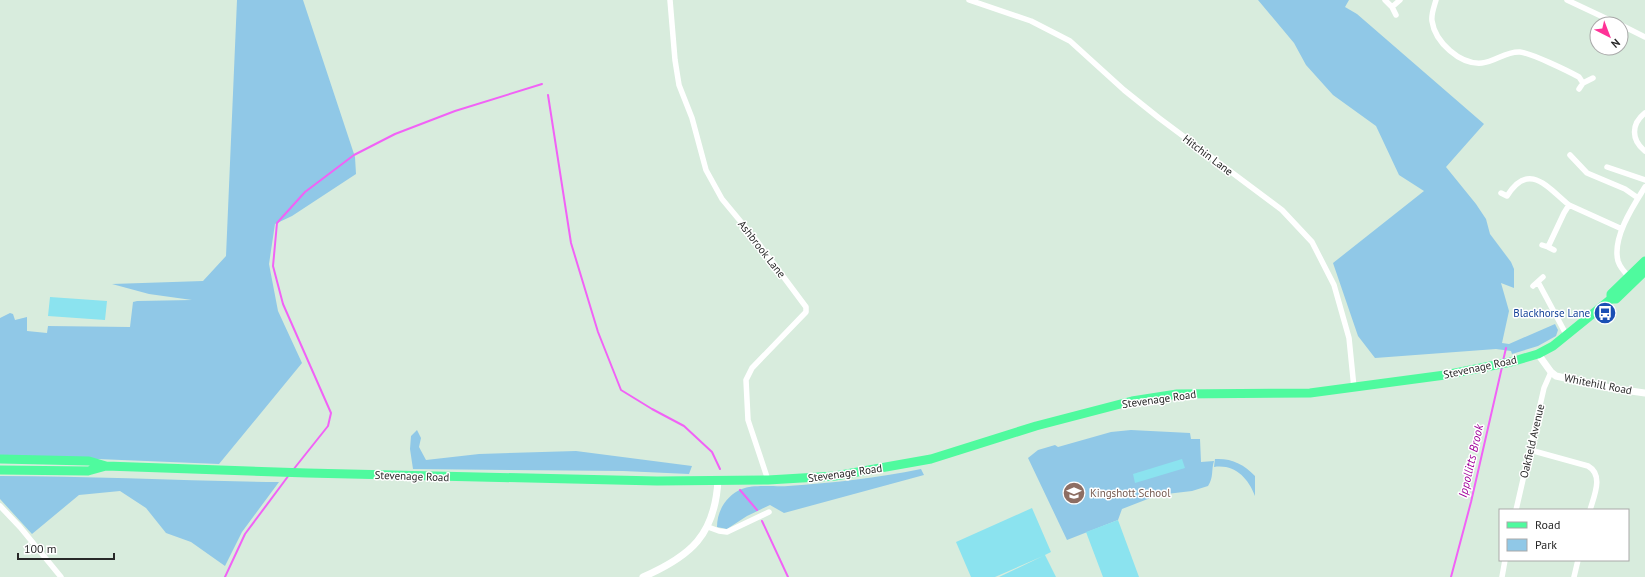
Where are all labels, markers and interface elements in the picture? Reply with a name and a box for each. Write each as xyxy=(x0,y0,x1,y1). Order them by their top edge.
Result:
north arrow xyxy=(1589,16,1629,56)
text: N xyxy=(1608,36,1623,51)
street label: Hitchin Lane xyxy=(1180,132,1236,179)
street label: Ashbrook Lane xyxy=(735,218,789,281)
bus stop icon: Blackhorse Lane xyxy=(1592,300,1618,326)
place label: Blackhorse Lane xyxy=(1513,306,1590,320)
street label: Stevenage Road xyxy=(1442,352,1518,382)
street label: Whitehill Road xyxy=(1563,371,1633,397)
street label: Stevenage Road xyxy=(1121,387,1197,411)
street label: Oakfield Avenue xyxy=(1517,402,1547,480)
water label: Ippollitts Brook xyxy=(1455,422,1486,499)
street label: Stevenage Road xyxy=(807,461,883,485)
street label: Stevenage Road xyxy=(374,468,450,484)
school or university icon: Kingshott School xyxy=(1061,480,1087,506)
place label: Kingshott School xyxy=(1090,486,1171,500)
legend xyxy=(1499,509,1629,561)
text: Road xyxy=(1535,517,1560,532)
scale bar xyxy=(18,535,114,561)
text: Park xyxy=(1535,537,1557,552)
text: 100 m xyxy=(24,541,57,556)

